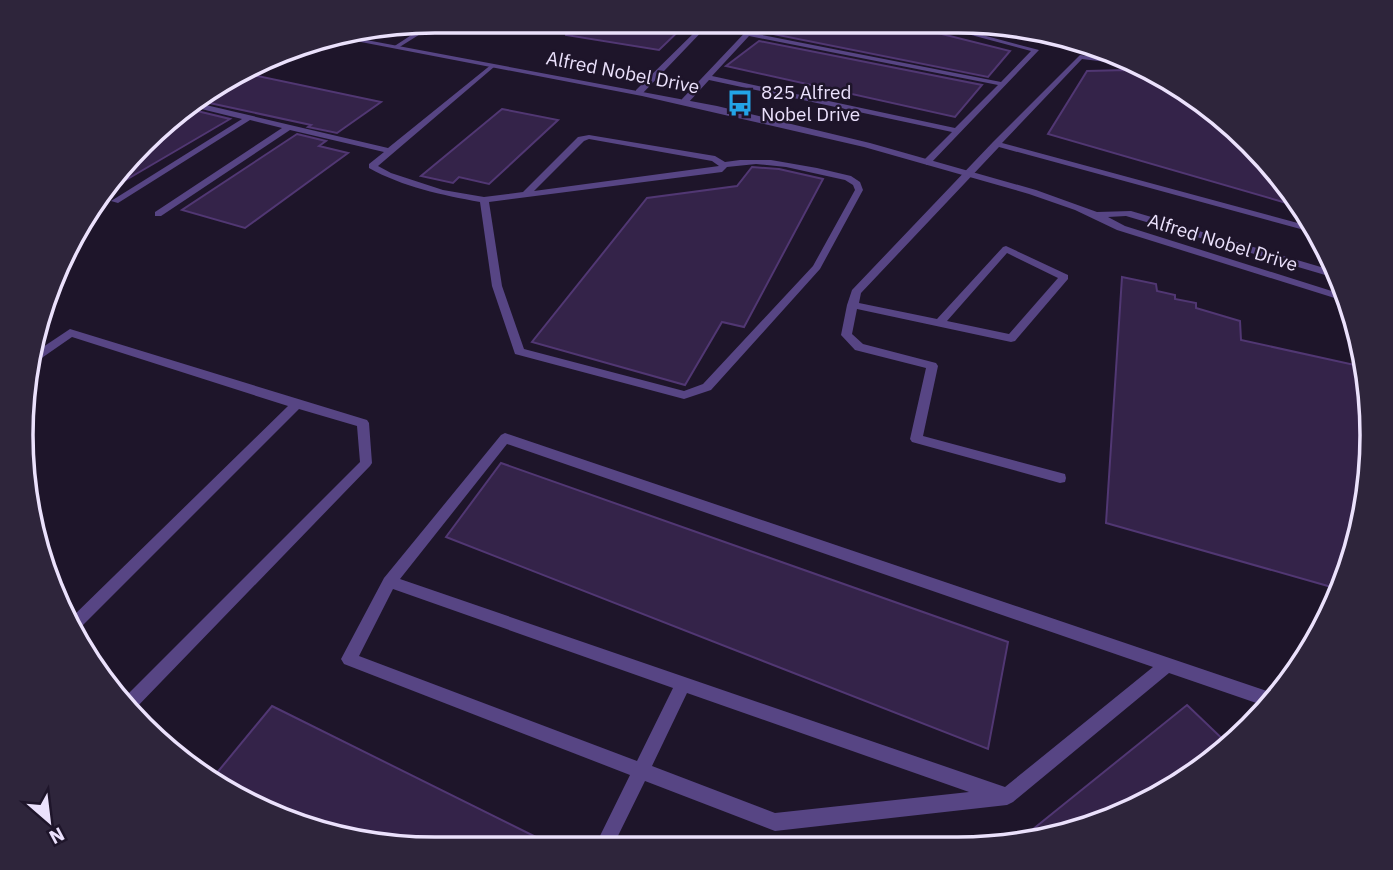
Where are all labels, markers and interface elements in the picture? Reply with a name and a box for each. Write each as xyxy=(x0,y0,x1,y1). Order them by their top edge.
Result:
street label: Alfred Nobel Drive xyxy=(544,45,702,99)
place label: 825 Alfred Nobel Drive xyxy=(761,80,860,126)
bus stop icon: 825 Alfred Nobel Drive xyxy=(725,88,755,118)
street label: Alfred Nobel Drive xyxy=(1145,208,1301,276)
north arrow xyxy=(14,786,84,856)
text: N xyxy=(45,822,69,850)

